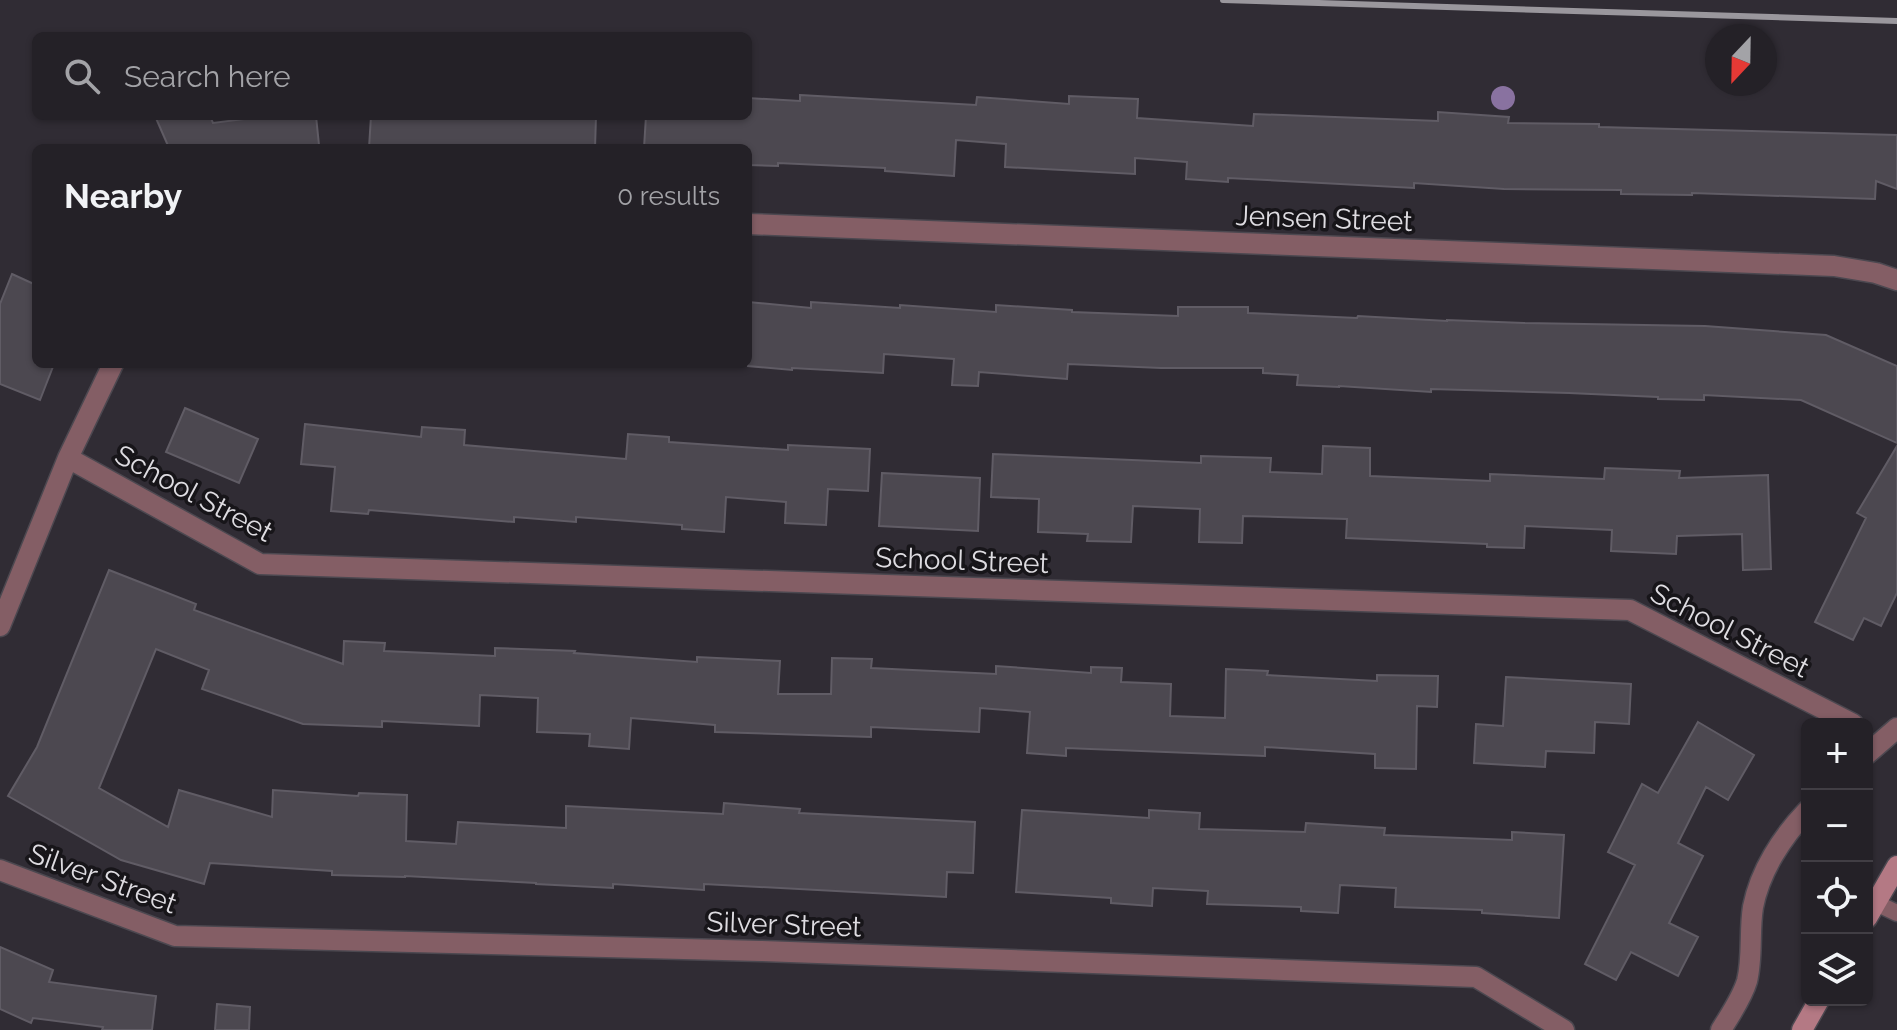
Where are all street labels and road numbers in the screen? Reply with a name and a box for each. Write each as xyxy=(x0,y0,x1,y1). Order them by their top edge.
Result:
street label: Jensen Street xyxy=(1235,199,1414,238)
street label: School Street xyxy=(109,438,279,549)
street label: School Street xyxy=(875,541,1050,580)
street label: School Street xyxy=(1645,576,1815,685)
street label: Silver Street xyxy=(24,836,182,921)
street label: Silver Street xyxy=(706,905,863,944)

